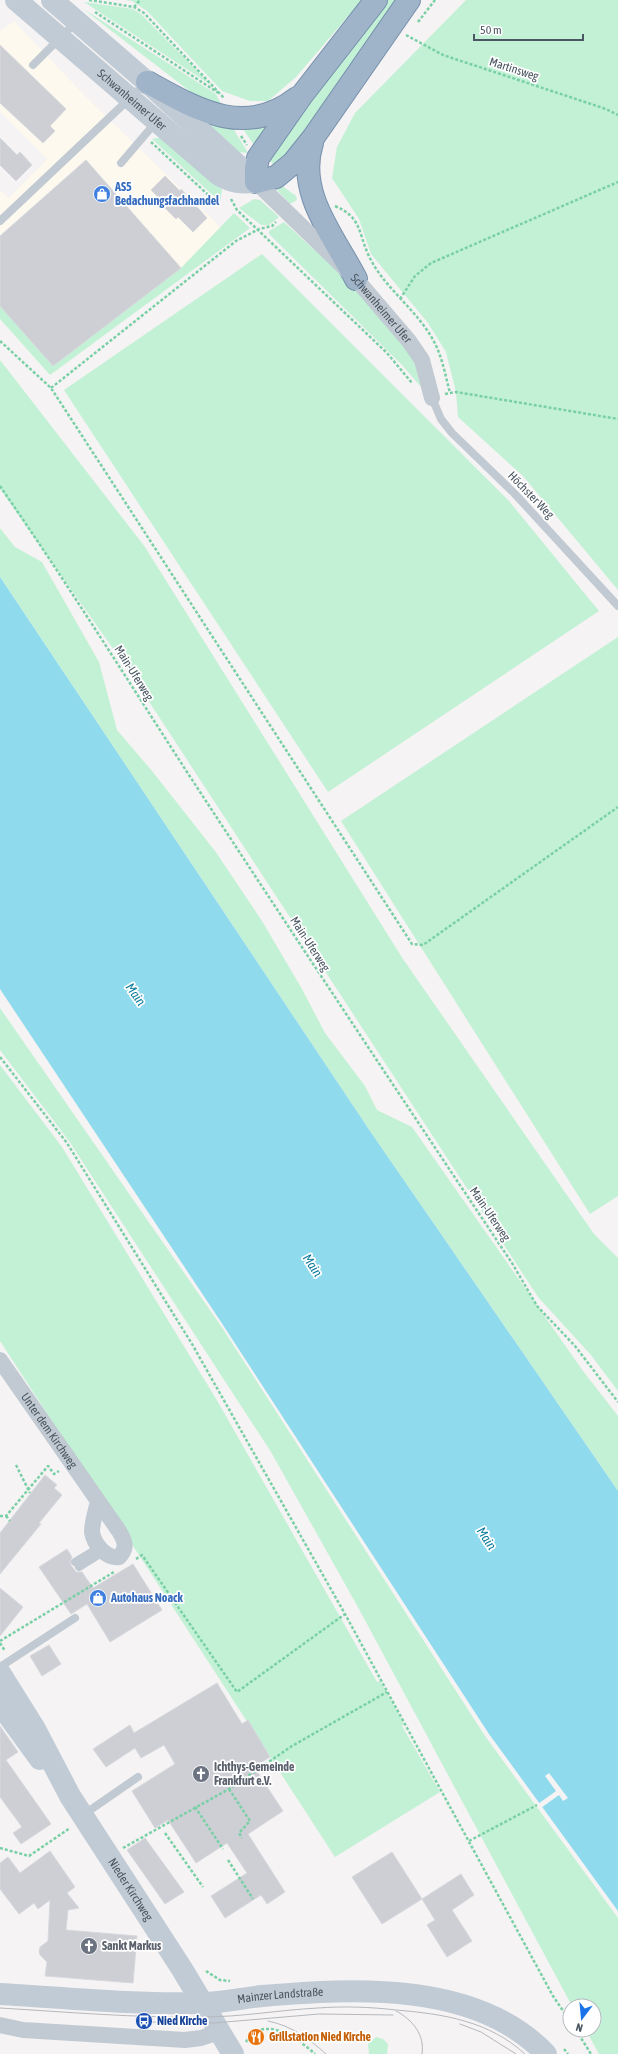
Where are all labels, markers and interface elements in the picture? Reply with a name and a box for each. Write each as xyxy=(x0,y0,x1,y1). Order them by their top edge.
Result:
scale bar xyxy=(474,16,583,42)
text: 50 m xyxy=(480,23,502,37)
street label: Martinsweg xyxy=(488,54,541,84)
street label: Schwanheimer Ufer xyxy=(95,66,170,134)
place label: AS5 Bedachungsfachhandel xyxy=(114,180,220,208)
shop icon: AS5 Bedachungsfachhandel xyxy=(92,184,112,204)
street label: Schwanheimer Ufer xyxy=(348,271,415,346)
street label: Höchster Weg xyxy=(505,469,557,522)
street label: Main-Uferweg xyxy=(112,643,157,704)
street label: Main-Uferweg xyxy=(287,914,333,975)
water label: Main xyxy=(123,980,149,1009)
street label: Main-Uferweg xyxy=(467,1184,514,1244)
water label: Main xyxy=(300,1251,326,1280)
street label: Unter dem Kirchweg xyxy=(18,1390,81,1472)
water label: Main xyxy=(474,1524,500,1553)
shop icon: Autohaus Noack xyxy=(88,1588,108,1608)
place label: Autohaus Noack xyxy=(110,1591,183,1605)
place label: Ichthys-Gemeinde Frankfurt e.V. xyxy=(214,1760,295,1788)
church icon: Ichthys-Gemeinde Frankfurt e.V. xyxy=(191,1764,211,1784)
street label: Nieder Kirchweg xyxy=(105,1856,156,1924)
church icon: Sankt Markus xyxy=(79,1936,99,1956)
place label: Sankt Markus xyxy=(102,1939,162,1953)
street label: Mainzer Landstraße xyxy=(236,1985,324,2006)
north arrow xyxy=(562,1998,602,2038)
bus stop icon: Nied Kirche xyxy=(134,2011,154,2031)
place label: Nied Kirche xyxy=(157,2014,208,2028)
text: N xyxy=(574,2021,584,2034)
restaurant icon: Grillstation Nied Kirche xyxy=(246,2027,266,2047)
place label: Grillstation Nied Kirche xyxy=(269,2030,372,2044)

